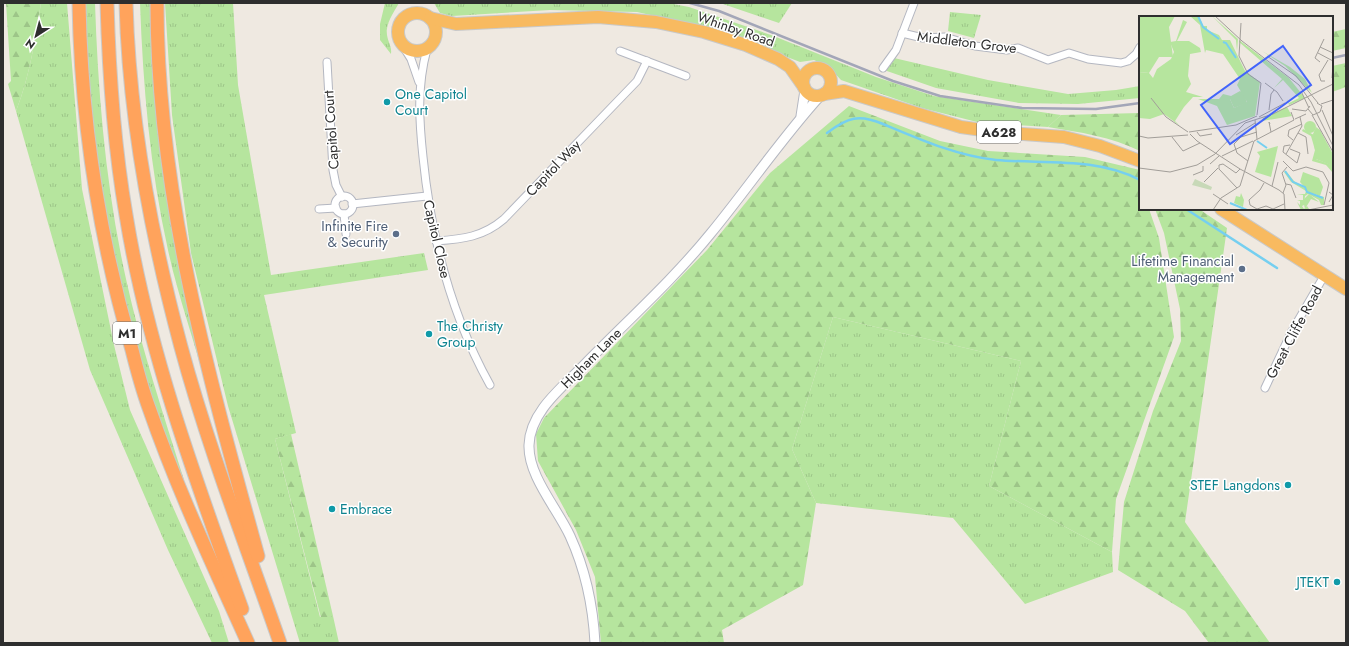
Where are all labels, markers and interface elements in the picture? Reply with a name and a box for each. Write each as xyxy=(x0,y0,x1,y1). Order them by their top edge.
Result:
street label: Whinby Road xyxy=(695,6,777,52)
north arrow xyxy=(16,16,56,56)
inset map xyxy=(1139,16,1333,210)
street label: Middleton Grove xyxy=(916,26,1018,58)
text: N xyxy=(22,35,38,53)
place label: One Capitol Court xyxy=(395,84,467,120)
street label: Capitol Court xyxy=(318,89,344,170)
marker: One Capitol Court xyxy=(382,97,392,107)
road number: A628 xyxy=(977,121,1021,143)
street label: Capitol Way xyxy=(521,135,586,201)
street label: Capitol Close xyxy=(418,198,456,280)
place label: Infinite Fire & Security xyxy=(321,216,389,252)
marker: Infinite Fire & Security xyxy=(391,229,401,239)
place label: Lifetime Financial Management xyxy=(1131,251,1235,287)
marker: Lifetime Financial Management xyxy=(1237,264,1247,274)
street label: Great Cliffe Road xyxy=(1261,282,1327,382)
place label: The Christy Group xyxy=(437,316,504,352)
road number: M1 xyxy=(113,322,141,344)
street label: Higham Lane xyxy=(556,323,626,393)
marker: The Christy Group xyxy=(424,329,434,339)
place label: STEF Langdons xyxy=(1190,475,1280,495)
marker: STEF Langdons xyxy=(1283,480,1293,490)
place label: Embrace xyxy=(340,499,392,519)
marker: Embrace xyxy=(327,504,337,514)
place label: JTEKT xyxy=(1295,572,1329,592)
marker: JTEKT xyxy=(1332,577,1342,587)

